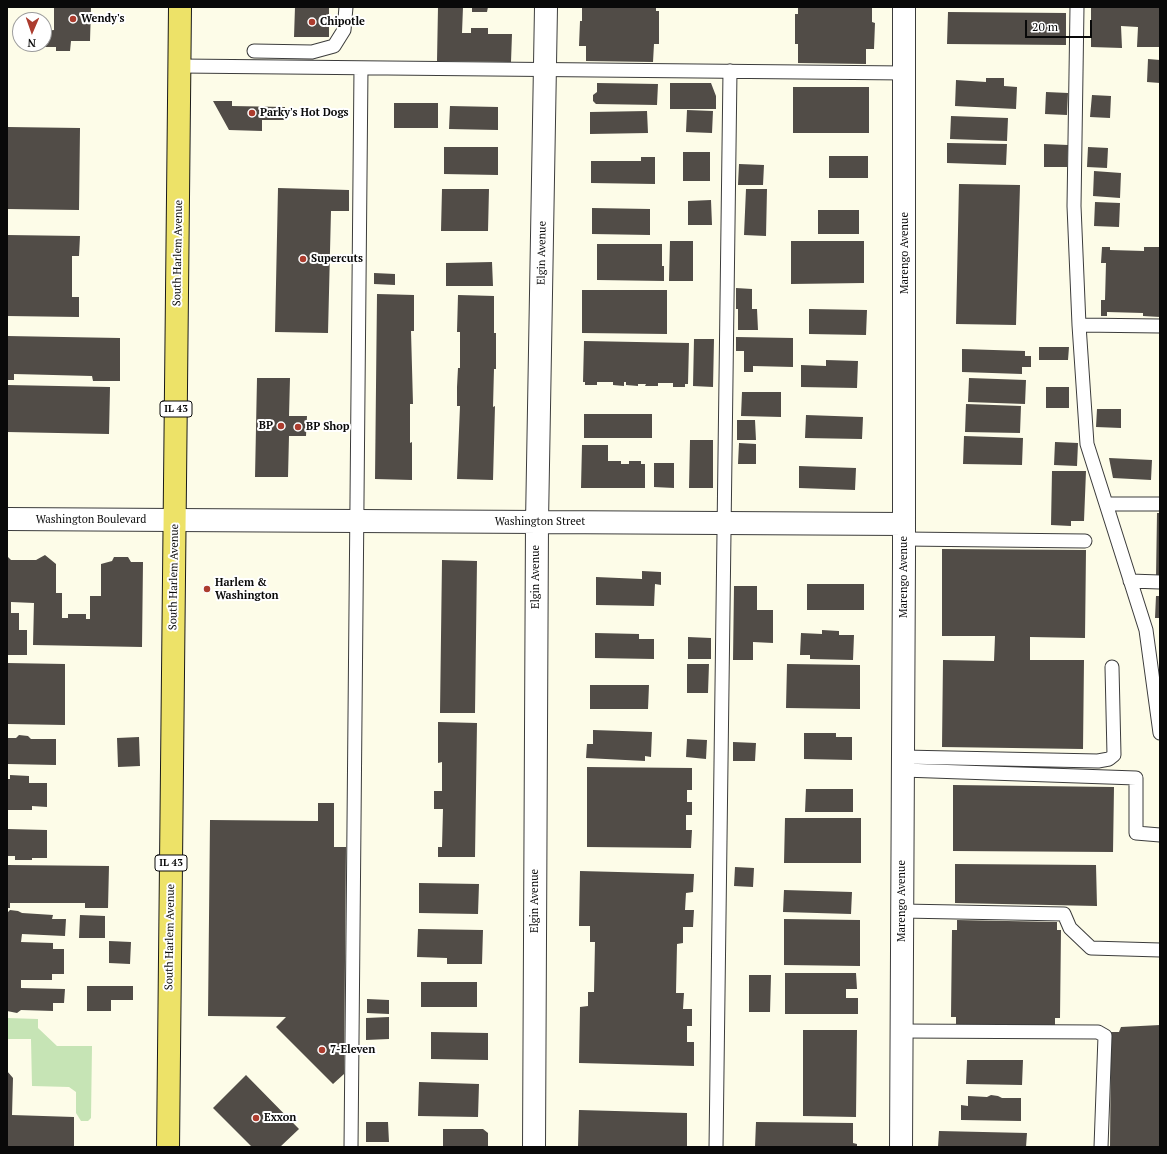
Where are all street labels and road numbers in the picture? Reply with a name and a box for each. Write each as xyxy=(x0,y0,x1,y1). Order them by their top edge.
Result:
street label: South Harlem Avenue xyxy=(170,200,186,306)
street label: Marengo Avenue xyxy=(898,212,912,294)
street label: Elgin Avenue xyxy=(535,221,549,285)
road number: IL 43 xyxy=(160,401,192,417)
street label: Washington Boulevard xyxy=(36,513,146,527)
street label: Washington Street xyxy=(495,515,585,529)
street label: South Harlem Avenue xyxy=(166,524,182,630)
street label: Marengo Avenue xyxy=(897,536,911,618)
street label: Elgin Avenue xyxy=(529,545,543,609)
road number: IL 43 xyxy=(155,855,187,871)
street label: Marengo Avenue xyxy=(895,860,909,942)
street label: Elgin Avenue xyxy=(528,869,542,933)
street label: South Harlem Avenue xyxy=(162,884,178,990)

